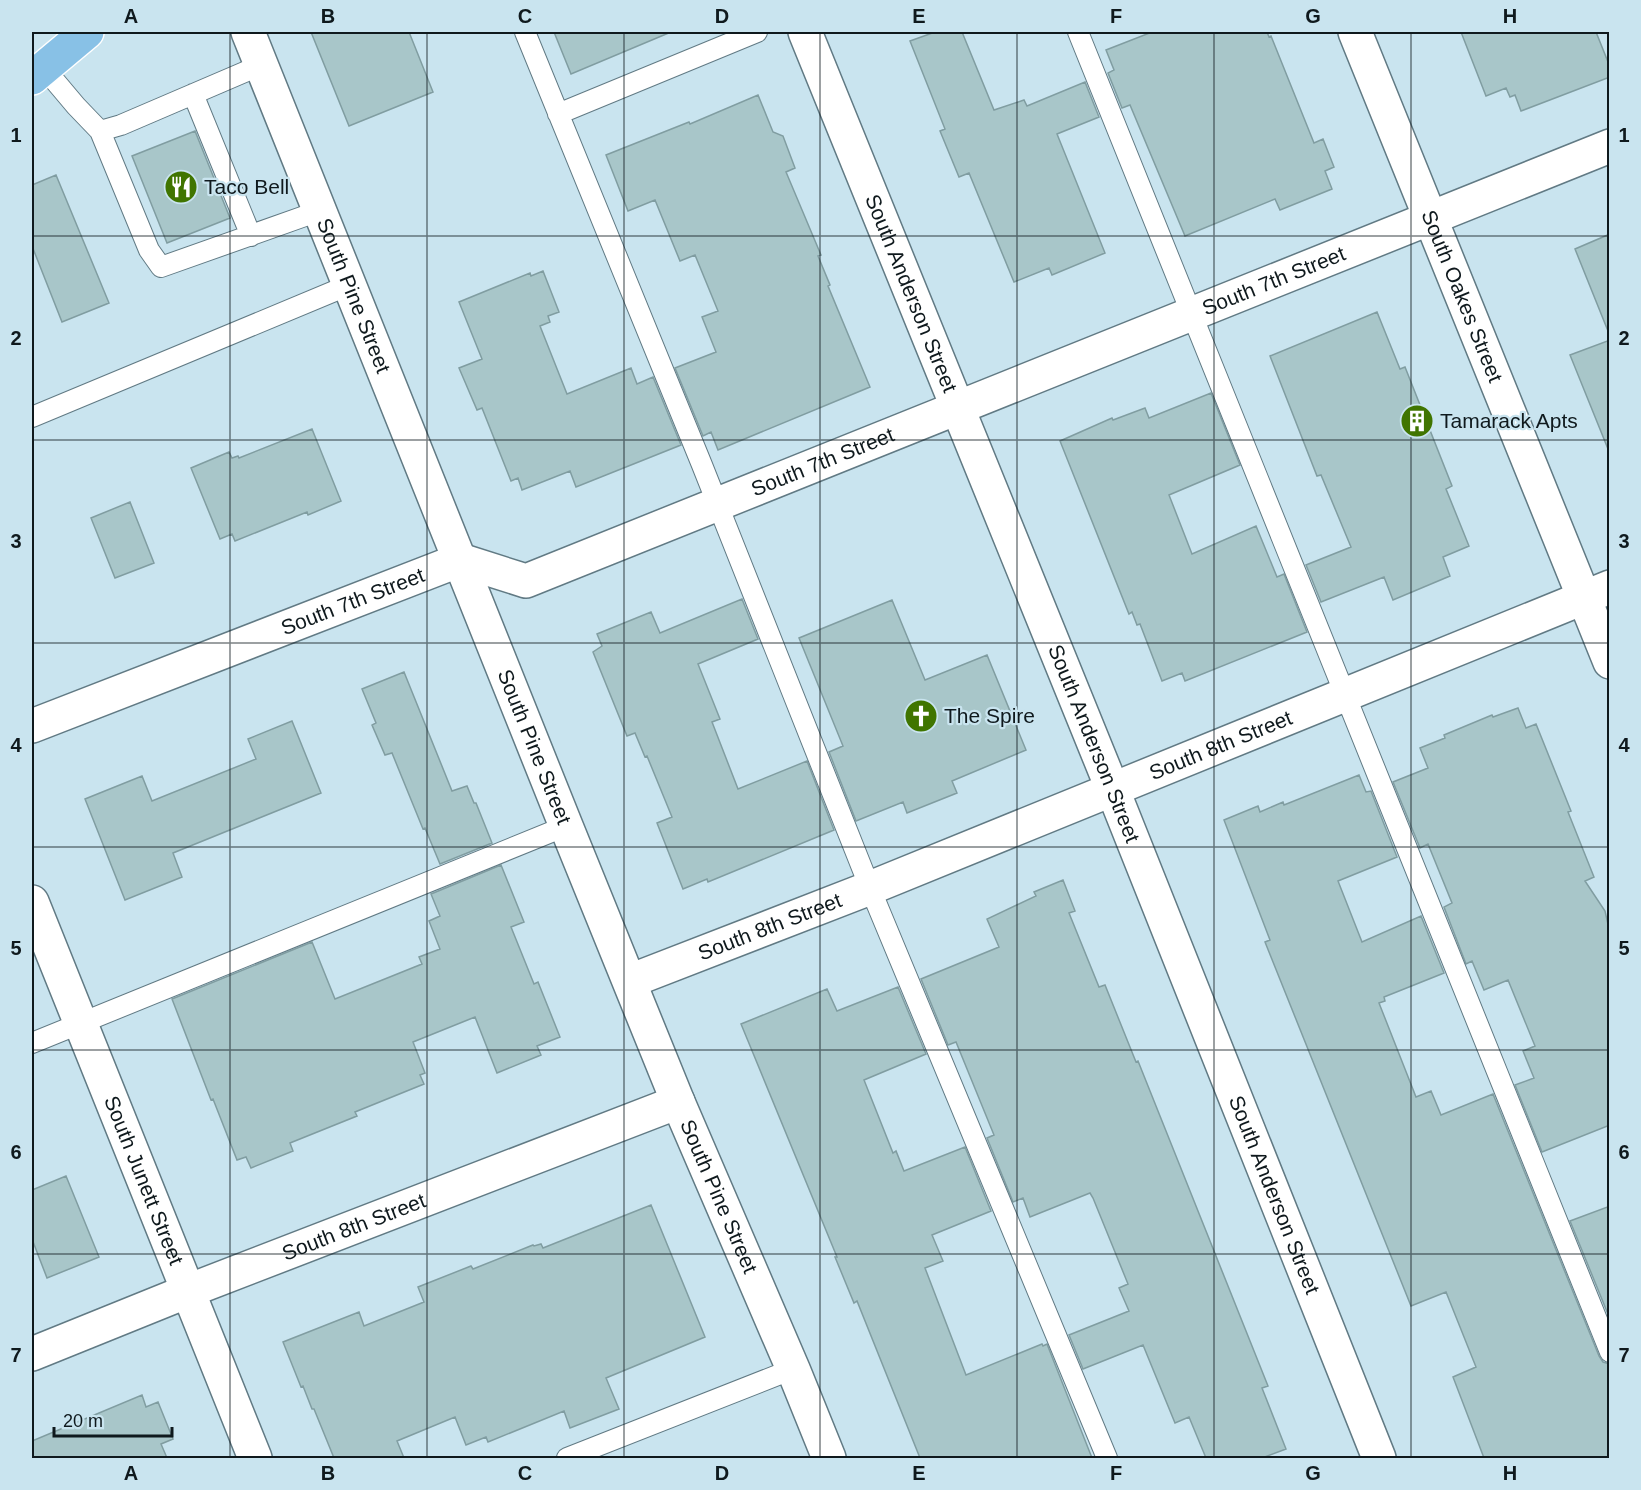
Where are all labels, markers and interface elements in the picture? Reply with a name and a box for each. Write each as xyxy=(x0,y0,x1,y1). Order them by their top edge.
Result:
text: A xyxy=(124,5,138,27)
text: B xyxy=(321,5,335,27)
text: C xyxy=(518,5,532,27)
text: D xyxy=(715,5,729,27)
text: E xyxy=(912,5,926,27)
text: F xyxy=(1110,5,1122,27)
text: G xyxy=(1305,5,1321,27)
text: H xyxy=(1503,5,1517,27)
text: 1 xyxy=(10,124,22,146)
text: 1 xyxy=(1618,124,1630,146)
restaurant icon: Taco Bell xyxy=(163,169,199,205)
place label: Taco Bell xyxy=(204,175,289,198)
street label: South Anderson Street xyxy=(861,191,962,396)
street label: South Oakes Street xyxy=(1417,207,1508,385)
street label: South Pine Street xyxy=(313,215,395,376)
street label: South 7th Street xyxy=(1199,241,1348,319)
text: 2 xyxy=(10,327,22,349)
text: 2 xyxy=(1618,327,1630,349)
building icon: Tamarack Apts xyxy=(1399,403,1435,439)
place label: Tamarack Apts xyxy=(1440,409,1578,432)
street label: South 7th Street xyxy=(748,422,897,500)
text: 3 xyxy=(10,530,22,552)
text: 3 xyxy=(1618,530,1630,552)
street label: South 7th Street xyxy=(278,563,428,639)
street label: South Anderson Street xyxy=(1044,641,1145,846)
street label: South Pine Street xyxy=(493,666,576,828)
church icon: The Spire xyxy=(903,698,939,734)
place label: The Spire xyxy=(944,704,1035,727)
street label: South 8th Street xyxy=(1146,706,1295,784)
text: 4 xyxy=(10,734,22,756)
text: 4 xyxy=(1618,734,1630,756)
street label: South 8th Street xyxy=(695,888,845,965)
text: 5 xyxy=(10,937,22,959)
text: 5 xyxy=(1618,937,1630,959)
street label: South Junett Street xyxy=(100,1092,188,1268)
street label: South Anderson Street xyxy=(1225,1092,1325,1297)
street label: South Pine Street xyxy=(676,1116,762,1277)
text: 6 xyxy=(10,1141,22,1163)
text: 6 xyxy=(1618,1141,1630,1163)
street label: South 8th Street xyxy=(279,1188,429,1265)
text: 7 xyxy=(10,1344,22,1366)
text: 7 xyxy=(1618,1344,1630,1366)
scale bar xyxy=(54,1400,172,1438)
text: 20 m xyxy=(63,1411,103,1431)
text: A xyxy=(124,1462,138,1484)
text: B xyxy=(321,1462,335,1484)
text: C xyxy=(518,1462,532,1484)
text: D xyxy=(715,1462,729,1484)
text: E xyxy=(912,1462,926,1484)
text: F xyxy=(1110,1462,1122,1484)
text: G xyxy=(1305,1462,1321,1484)
text: H xyxy=(1503,1462,1517,1484)

